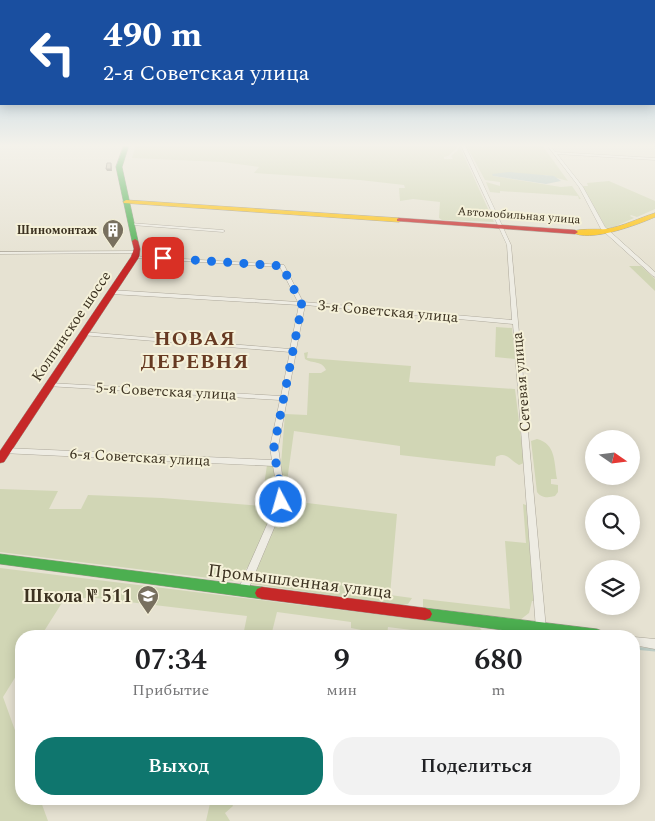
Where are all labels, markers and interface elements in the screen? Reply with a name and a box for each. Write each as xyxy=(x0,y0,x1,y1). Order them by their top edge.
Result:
text: 490 m xyxy=(103,9,202,62)
icon: left xyxy=(20,20,85,85)
text: 2-я Советская улица xyxy=(103,57,310,90)
street label: Автомобильная улица xyxy=(457,202,581,229)
building icon: Шиномонтаж xyxy=(101,218,125,249)
place label: Шиномонтаж xyxy=(17,221,98,240)
pin xyxy=(142,237,184,279)
icon: arrive xyxy=(149,244,177,272)
street label: Колпинское шоссе xyxy=(26,266,117,386)
street label: 3-я Советская улица xyxy=(317,294,460,329)
district label: НОВАЯ ДЕРЕВНЯ xyxy=(141,324,249,377)
street label: Сетевая улица xyxy=(506,330,537,433)
street label: 5-я Советская улица xyxy=(95,376,238,407)
north arrow xyxy=(585,430,640,485)
map controls xyxy=(585,430,640,615)
street label: 6-я Советская улица xyxy=(69,442,212,473)
position arrow xyxy=(254,475,306,527)
button: search xyxy=(585,495,640,550)
street label: Промышленная улица xyxy=(206,557,394,606)
button: layers xyxy=(585,560,640,615)
place label: Школа № 511 xyxy=(23,583,132,610)
school or university icon: Школа № 511 xyxy=(136,584,160,615)
text: 07:34 xyxy=(135,637,207,683)
text: 9 xyxy=(334,637,350,683)
text: 680 xyxy=(474,637,523,683)
text: Прибытие xyxy=(132,678,209,702)
text: мин xyxy=(327,678,357,702)
text: m xyxy=(492,678,505,702)
button: Выход xyxy=(35,737,323,795)
button: Поделиться xyxy=(333,737,620,795)

